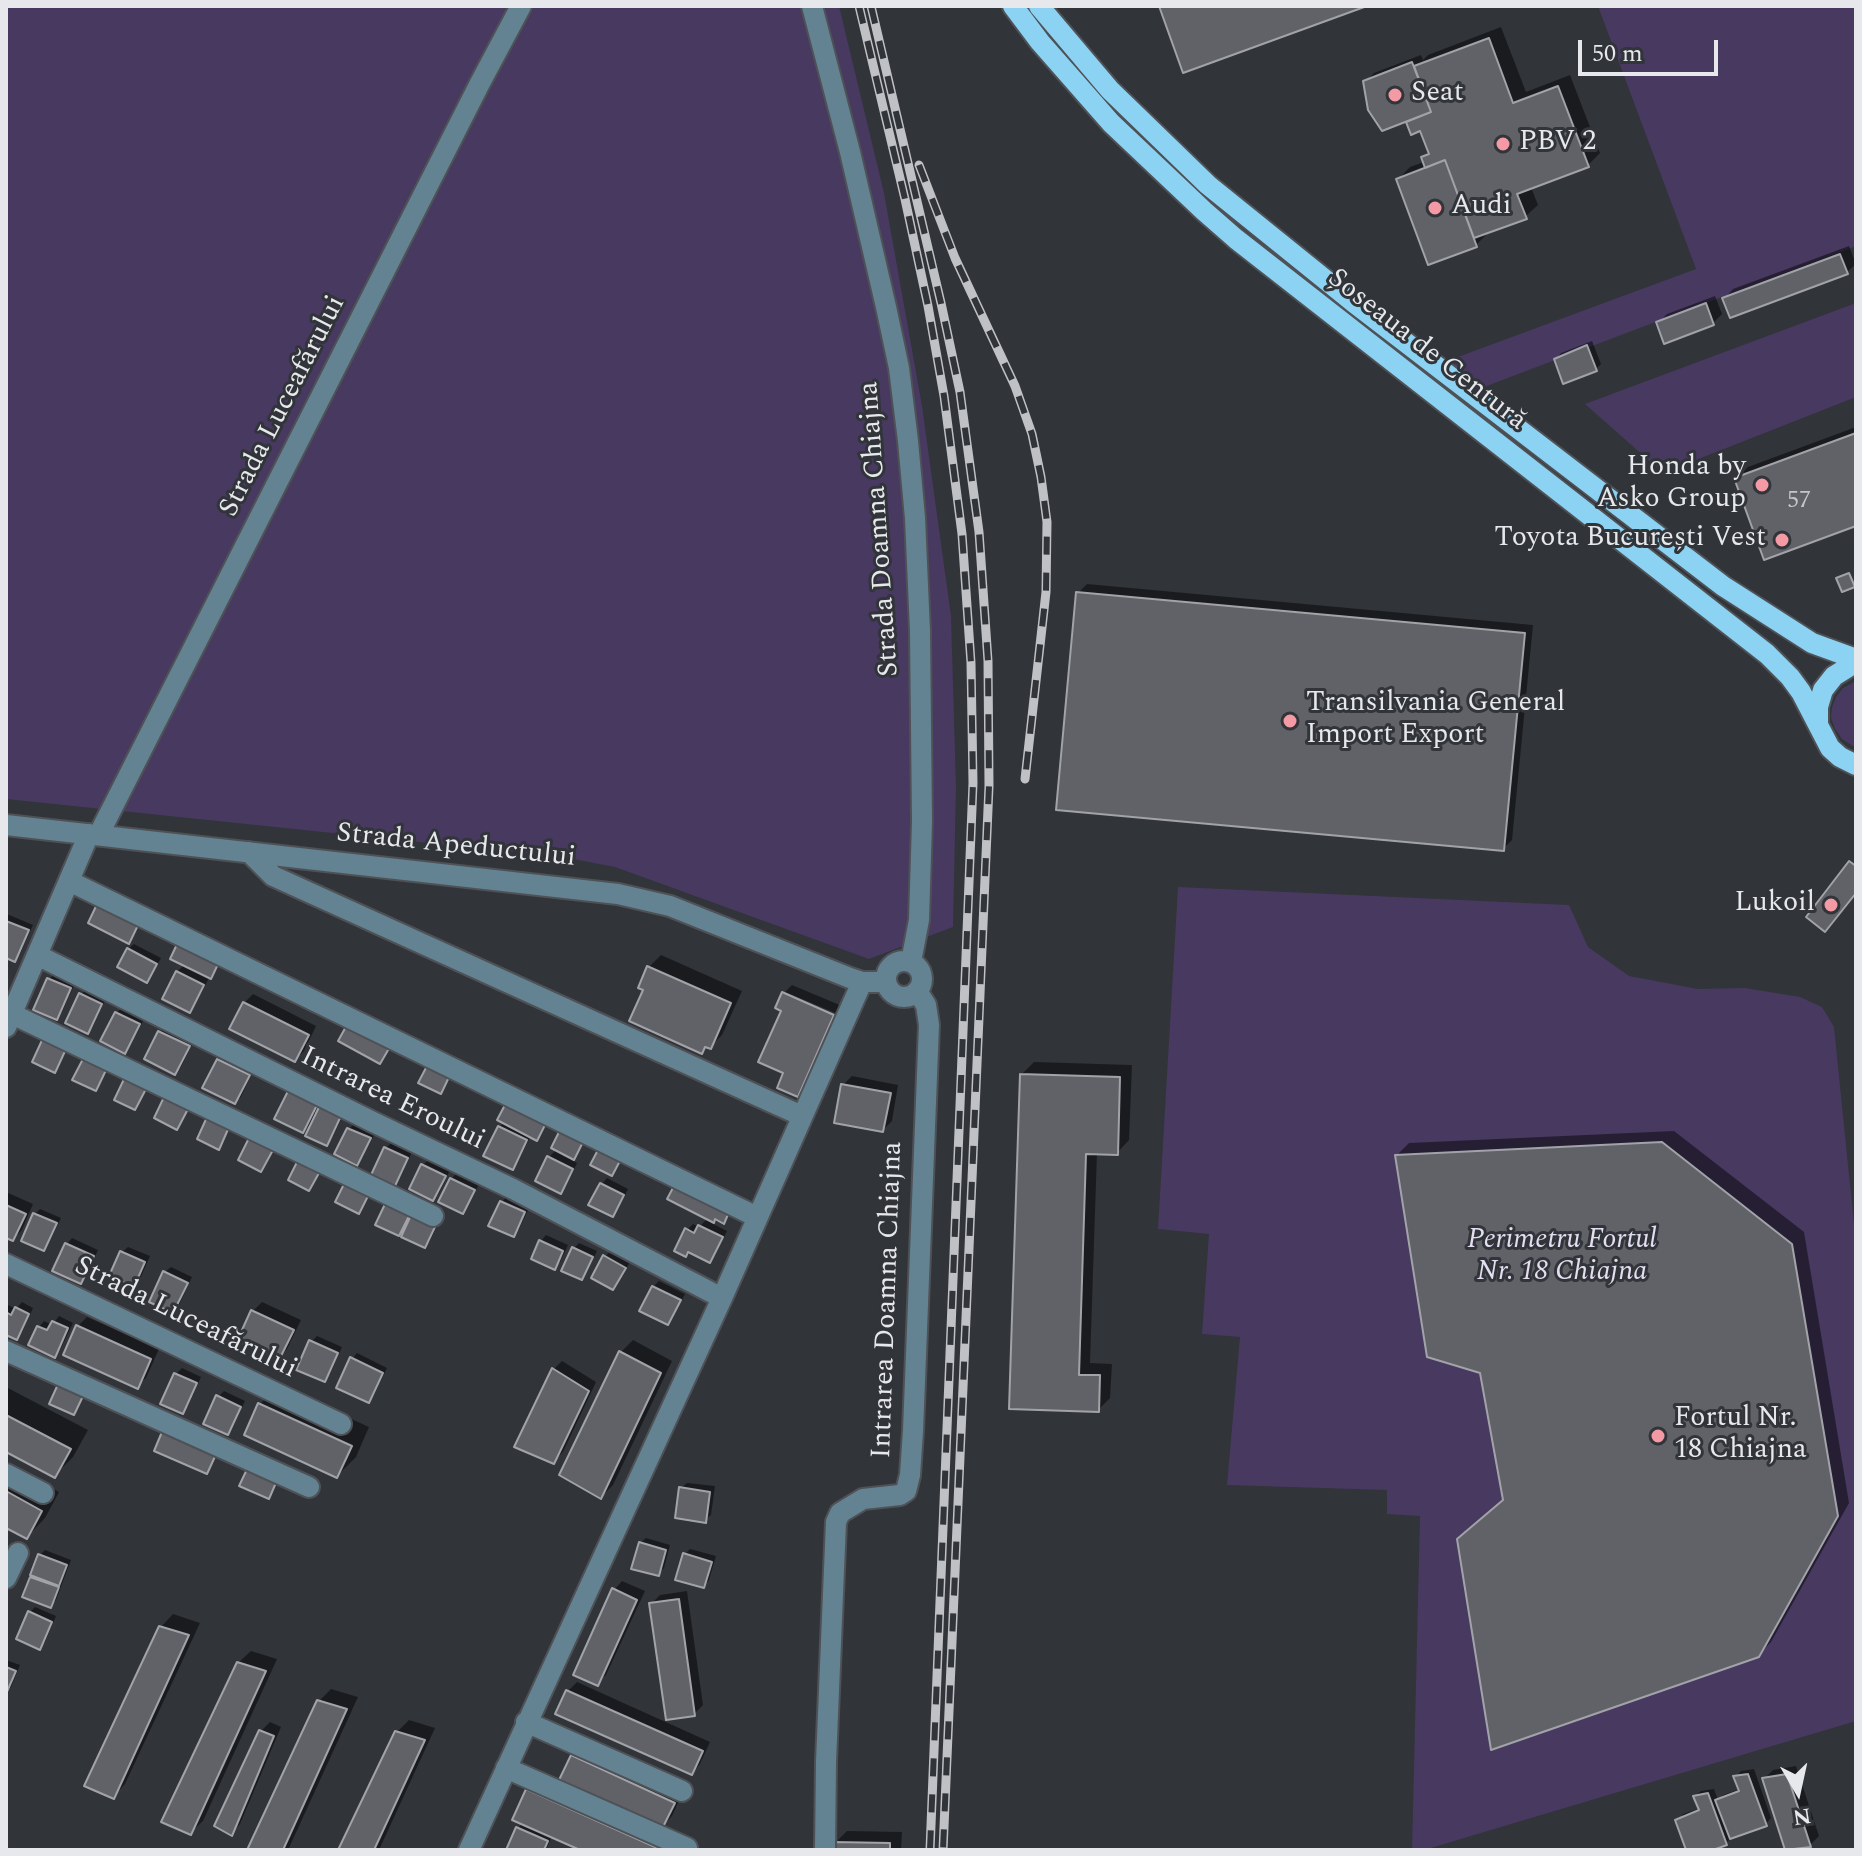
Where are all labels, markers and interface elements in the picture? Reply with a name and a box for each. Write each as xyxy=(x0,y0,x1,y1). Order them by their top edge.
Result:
scale bar xyxy=(1582,24,1722,74)
text: 50 m xyxy=(1592,36,1643,72)
place label: Seat xyxy=(1411,78,1464,112)
marker: Seat xyxy=(1386,86,1404,104)
place label: PBV 2 xyxy=(1519,127,1596,161)
marker: PBV 2 xyxy=(1494,135,1512,153)
place label: Audi xyxy=(1451,191,1512,225)
marker: Audi xyxy=(1426,199,1444,217)
street label: Șoseaua de Centură xyxy=(1320,263,1532,439)
street label: Strada Luceafărului xyxy=(214,291,354,523)
street label: Strada Doamna Chiajna xyxy=(854,380,908,678)
place label: Honda by Asko Group xyxy=(1597,452,1746,518)
marker: Honda by Asko Group xyxy=(1753,476,1771,494)
house number: 57 xyxy=(1787,488,1811,516)
place label: Toyota București Vest xyxy=(1494,523,1766,557)
marker: Toyota București Vest xyxy=(1773,531,1791,549)
place label: Transilvania General Import Export xyxy=(1306,688,1565,754)
marker: Transilvania General Import Export xyxy=(1281,712,1299,730)
street label: Strada Apeductului xyxy=(335,818,577,876)
place label: Lukoil xyxy=(1734,888,1815,922)
marker: Lukoil xyxy=(1822,896,1840,914)
street label: Intrarea Eroului xyxy=(294,1041,490,1159)
street label: Intrarea Doamna Chiajna xyxy=(867,1141,911,1459)
park label: Perimetru Fortul Nr. 18 Chiajna xyxy=(1467,1225,1657,1291)
street label: Strada Luceafărului xyxy=(68,1251,302,1387)
place label: Fortul Nr. 18 Chiajna xyxy=(1674,1403,1807,1469)
marker: Fortul Nr. 18 Chiajna xyxy=(1649,1427,1667,1445)
north arrow xyxy=(1758,1752,1838,1832)
text: N xyxy=(1790,1798,1813,1834)

